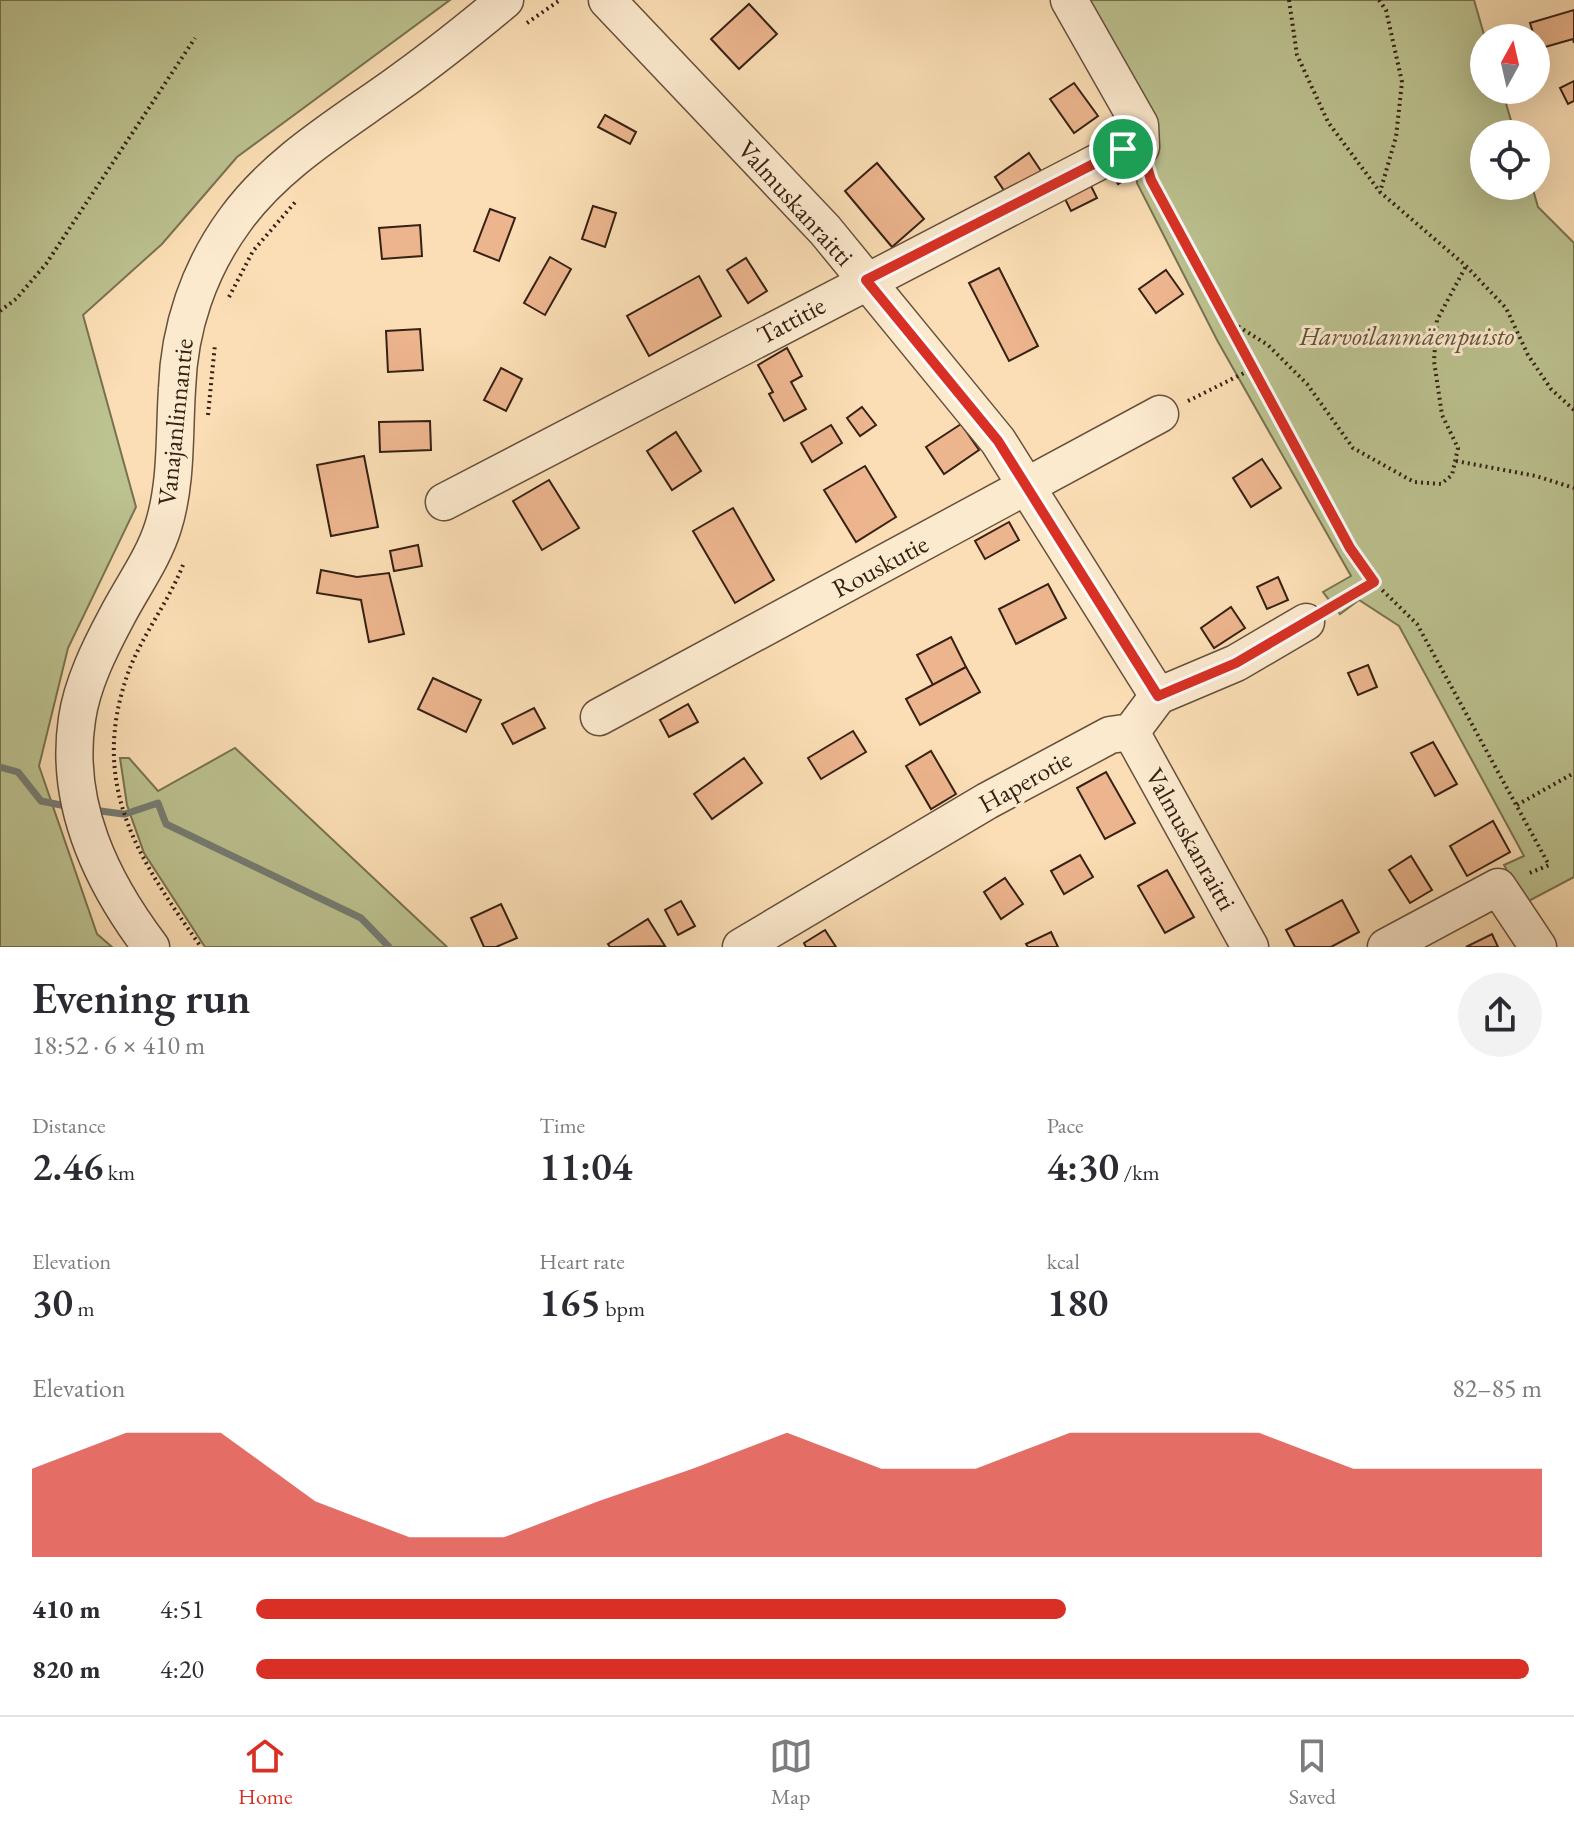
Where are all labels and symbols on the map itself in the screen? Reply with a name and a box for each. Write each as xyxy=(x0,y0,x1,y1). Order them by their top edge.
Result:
north arrow xyxy=(1470,24,1550,104)
pin xyxy=(1089,115,1157,183)
street label: Valmuskanraitti xyxy=(730,133,862,273)
street label: Tattitie xyxy=(751,288,831,352)
park label: Harvoilanmäenpuisto xyxy=(1299,319,1515,353)
street label: Vanajanlinnantie xyxy=(149,337,201,507)
street label: Rouskutie xyxy=(826,527,934,605)
street label: Haperotie xyxy=(972,742,1078,820)
street label: Valmuskanraitti xyxy=(1138,762,1244,916)

